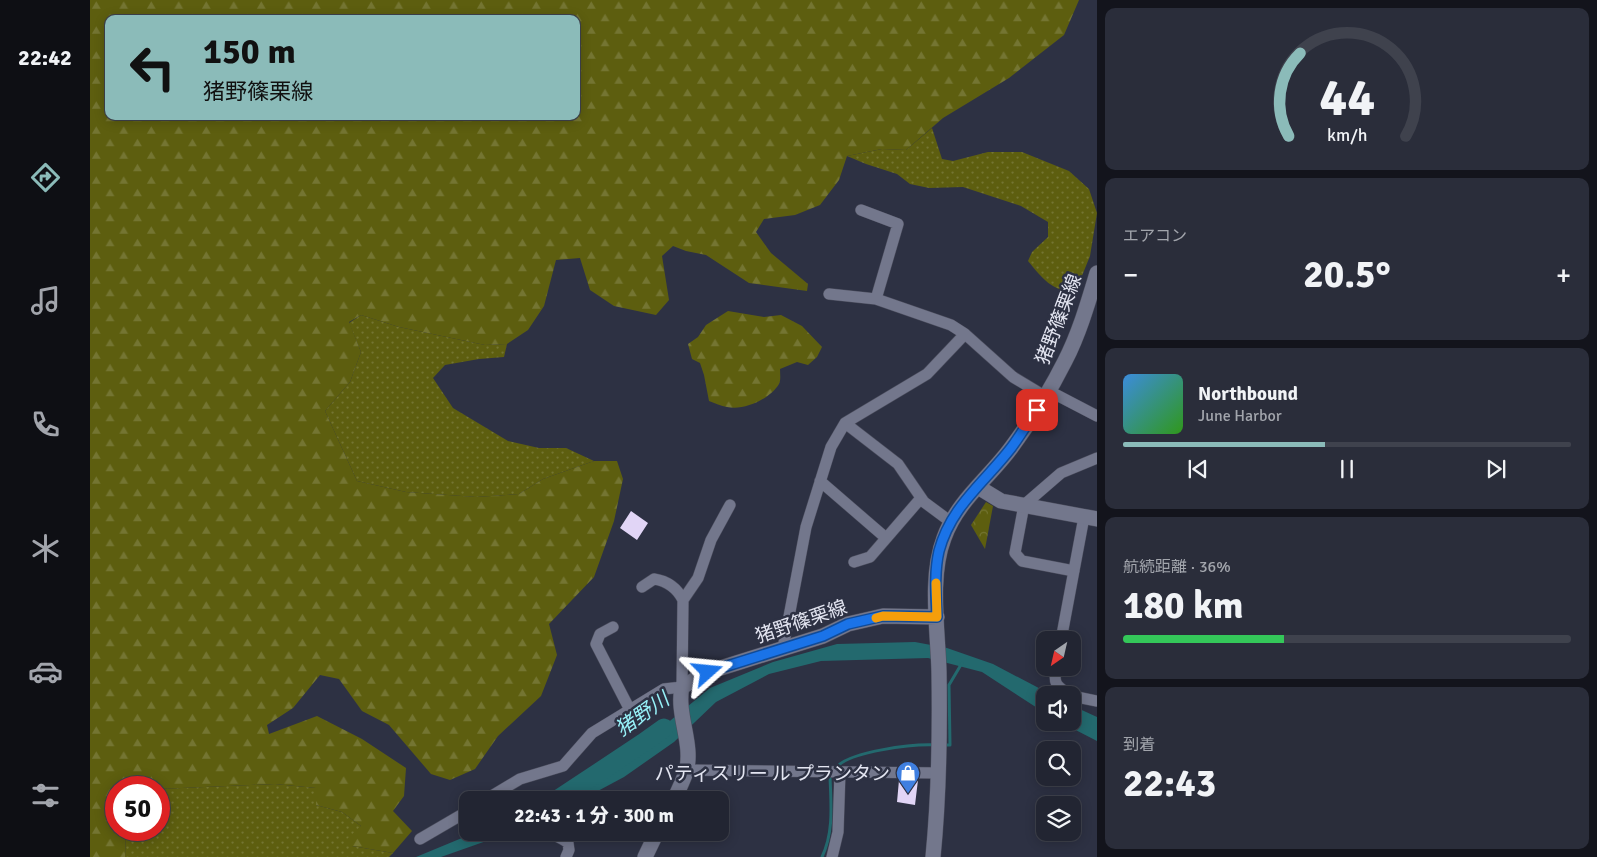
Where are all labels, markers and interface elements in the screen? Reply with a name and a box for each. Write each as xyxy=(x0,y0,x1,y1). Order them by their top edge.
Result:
text: 150 m xyxy=(203,30,296,73)
icon: left xyxy=(120,35,185,100)
text: 22:42 xyxy=(18,44,72,71)
text: 44 xyxy=(1319,66,1375,130)
text: 猪野篠栗線 xyxy=(203,78,313,105)
text: km/h xyxy=(1327,124,1367,146)
icon: directions xyxy=(28,160,63,195)
text: エアコン xyxy=(1123,226,1187,246)
text: 20.5° xyxy=(1303,251,1391,298)
text: − xyxy=(1123,258,1138,292)
text: + xyxy=(1556,258,1571,292)
street label: 猪野篠栗線 xyxy=(1031,271,1087,368)
icon: music xyxy=(28,283,63,318)
text: Northbound xyxy=(1198,382,1298,406)
pin xyxy=(1016,389,1058,431)
icon: arrive xyxy=(1023,396,1051,424)
text: June Harbor xyxy=(1198,406,1282,426)
icon: phone xyxy=(28,407,63,442)
icon: previous xyxy=(1184,455,1212,483)
icon: pause xyxy=(1333,455,1361,483)
icon: next xyxy=(1482,455,1510,483)
icon: climate xyxy=(28,531,63,566)
text: 航続距離 · 36% xyxy=(1123,557,1231,577)
text: 180 km xyxy=(1123,582,1244,629)
street label: 猪野篠栗線 xyxy=(752,595,850,649)
north arrow xyxy=(1036,631,1081,676)
map controls xyxy=(1036,631,1081,841)
position arrow xyxy=(681,645,733,697)
icon: car xyxy=(28,654,63,689)
water label: 猪野川 xyxy=(611,686,676,742)
button: sound xyxy=(1036,686,1081,731)
text: 到着 xyxy=(1123,735,1155,755)
button: search xyxy=(1036,741,1081,786)
shop icon: パティスリー ル プランタン xyxy=(895,760,921,794)
text: 22:43 xyxy=(1123,760,1216,807)
place label: パティスリー ル プランタン xyxy=(655,762,890,786)
speed limit sign: 50 xyxy=(105,776,170,841)
icon: filters xyxy=(28,778,63,813)
button: layers xyxy=(1036,796,1081,841)
text: 22:43 · 1 分 · 300 m xyxy=(514,804,674,828)

